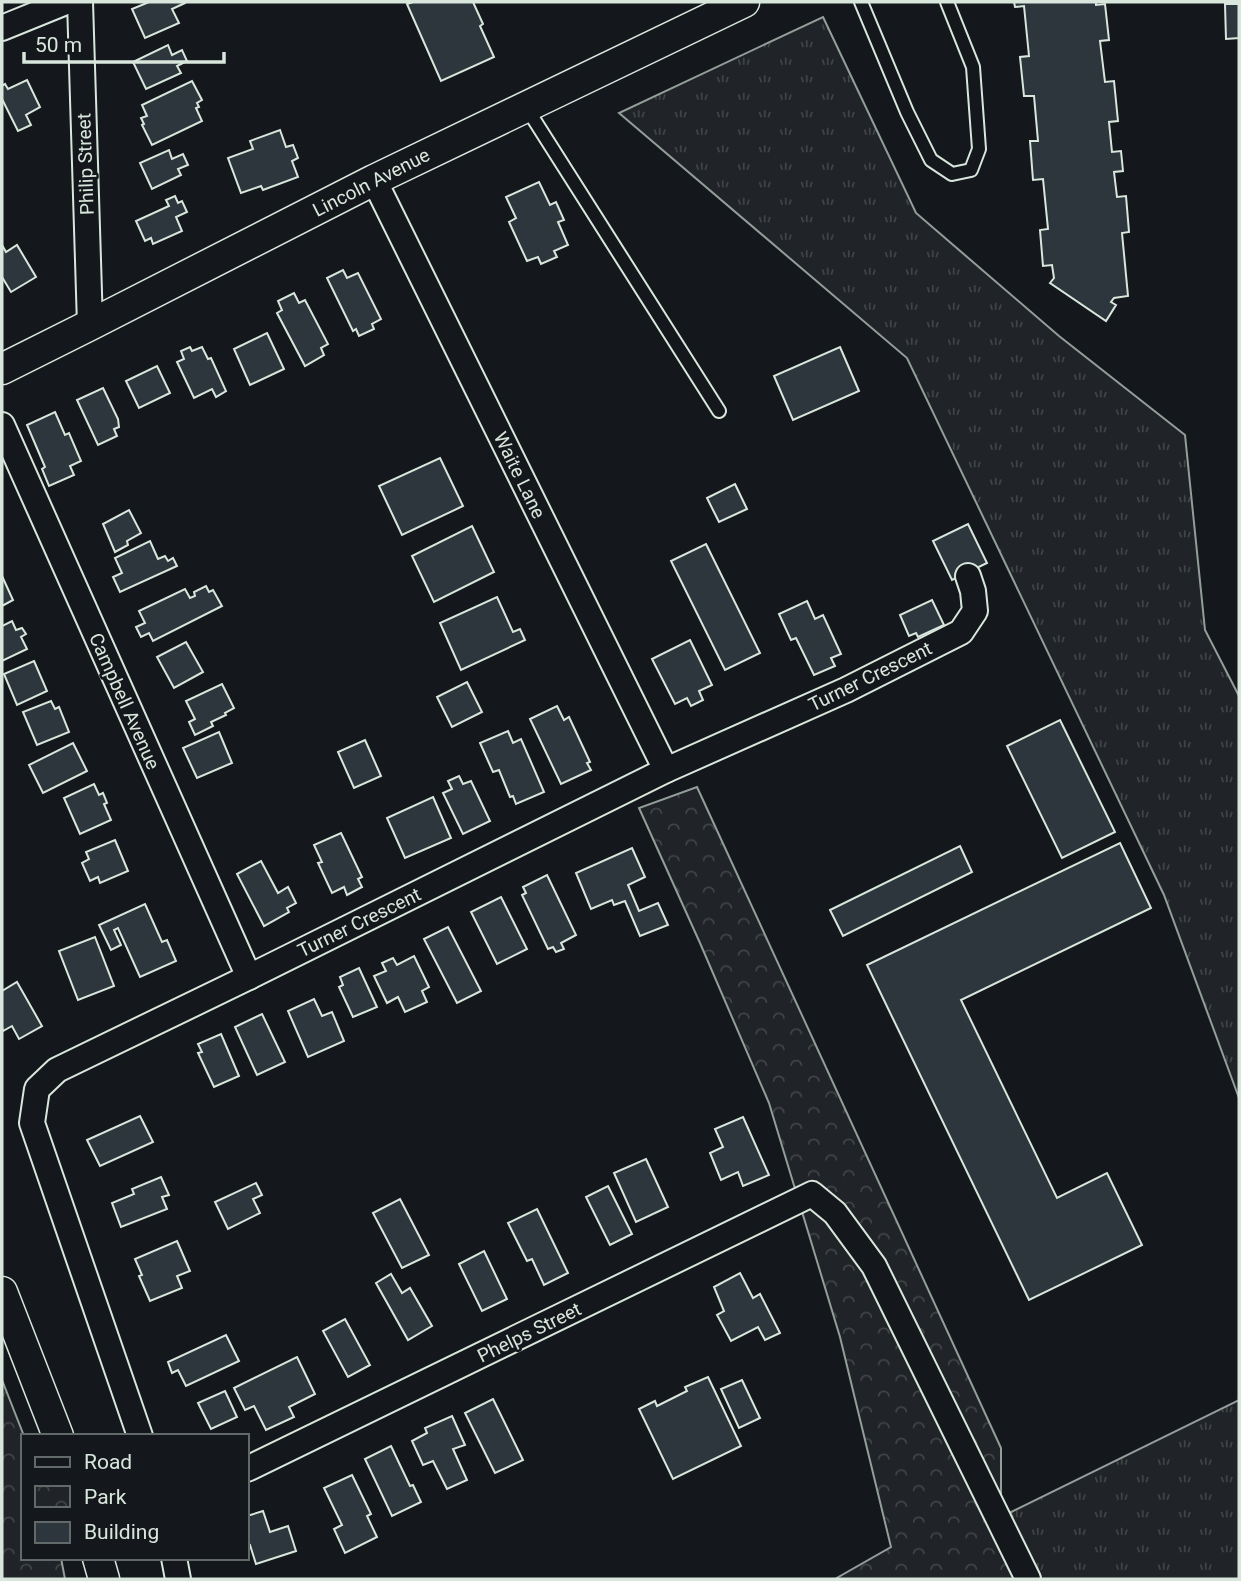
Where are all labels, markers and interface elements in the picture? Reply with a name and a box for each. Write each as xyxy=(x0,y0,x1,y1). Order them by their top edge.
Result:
scale bar xyxy=(24,21,224,65)
text: 50 m xyxy=(35,33,82,57)
street label: Philip Street xyxy=(72,113,99,215)
street label: Lincoln Avenue xyxy=(309,143,434,222)
street label: Waite Lane xyxy=(489,428,550,522)
street label: Campbell Avenue xyxy=(84,629,165,773)
street label: Turner Crescent xyxy=(805,637,936,716)
street label: Turner Crescent xyxy=(294,883,425,962)
street label: Phelps Street xyxy=(474,1297,585,1367)
legend xyxy=(21,1434,248,1560)
text: Road xyxy=(84,1450,132,1474)
text: Park xyxy=(84,1485,127,1509)
text: Building xyxy=(84,1520,159,1544)

